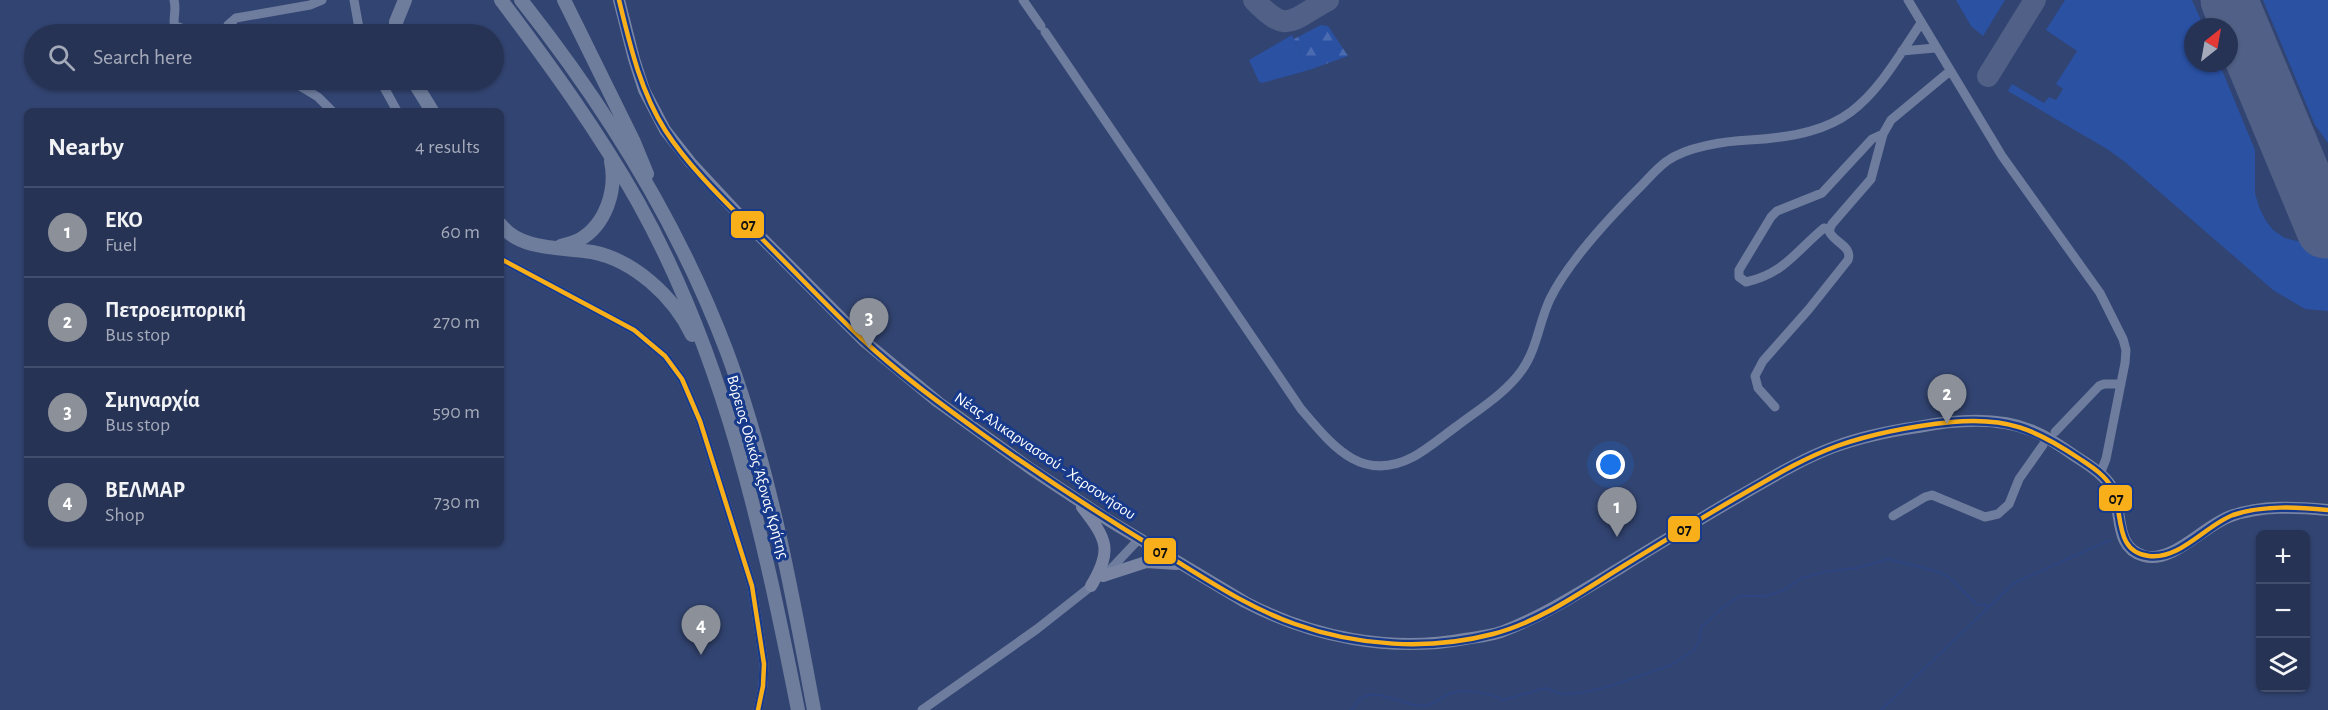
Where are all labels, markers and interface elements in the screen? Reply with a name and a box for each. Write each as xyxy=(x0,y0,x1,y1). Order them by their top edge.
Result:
north arrow xyxy=(2184,18,2238,72)
search box xyxy=(24,24,504,90)
icon: search xyxy=(45,41,78,74)
text: Search here xyxy=(93,46,192,68)
text: Nearby xyxy=(48,134,124,160)
text: 4 results xyxy=(415,137,480,157)
text: EKO xyxy=(105,209,143,231)
line badge: 07 xyxy=(730,210,765,239)
text: 07 xyxy=(740,217,756,233)
text: 1 xyxy=(64,222,71,242)
text: 60 m xyxy=(441,222,480,242)
text: Fuel xyxy=(105,235,137,255)
pin: 3 xyxy=(850,298,888,348)
text: Πετροεμπορική xyxy=(105,299,246,321)
text: 2 xyxy=(63,312,72,332)
text: 270 m xyxy=(433,312,480,332)
text: Bus stop xyxy=(105,325,170,345)
street label: Βόρειος Οδικός Άξονας Κρήτης xyxy=(723,374,792,561)
pin: 2 xyxy=(1928,374,1966,424)
text: Σμηναρχία xyxy=(105,389,200,411)
street label: Νέας Αλικαρνασσού - Χερσονήσου xyxy=(951,389,1138,523)
text: 3 xyxy=(63,402,72,422)
text: 590 m xyxy=(432,402,480,422)
text: Bus stop xyxy=(105,415,170,435)
your location xyxy=(1596,450,1625,479)
text: ΒΕΛΜΑΡ xyxy=(105,479,185,501)
line badge: 07 xyxy=(2098,484,2133,512)
pin: 1 xyxy=(1598,488,1636,537)
text: 07 xyxy=(2108,491,2124,507)
text: 4 xyxy=(62,492,73,512)
text: 730 m xyxy=(434,492,480,512)
text: Shop xyxy=(105,505,145,525)
line badge: 07 xyxy=(1667,515,1701,543)
text: 07 xyxy=(1676,522,1692,538)
map controls xyxy=(2256,530,2310,692)
button: + xyxy=(2256,530,2310,584)
line badge: 07 xyxy=(1143,537,1177,565)
text: 07 xyxy=(1152,544,1168,560)
button: − xyxy=(2256,584,2310,638)
pin: 4 xyxy=(682,606,720,655)
button: layers xyxy=(2256,638,2310,692)

